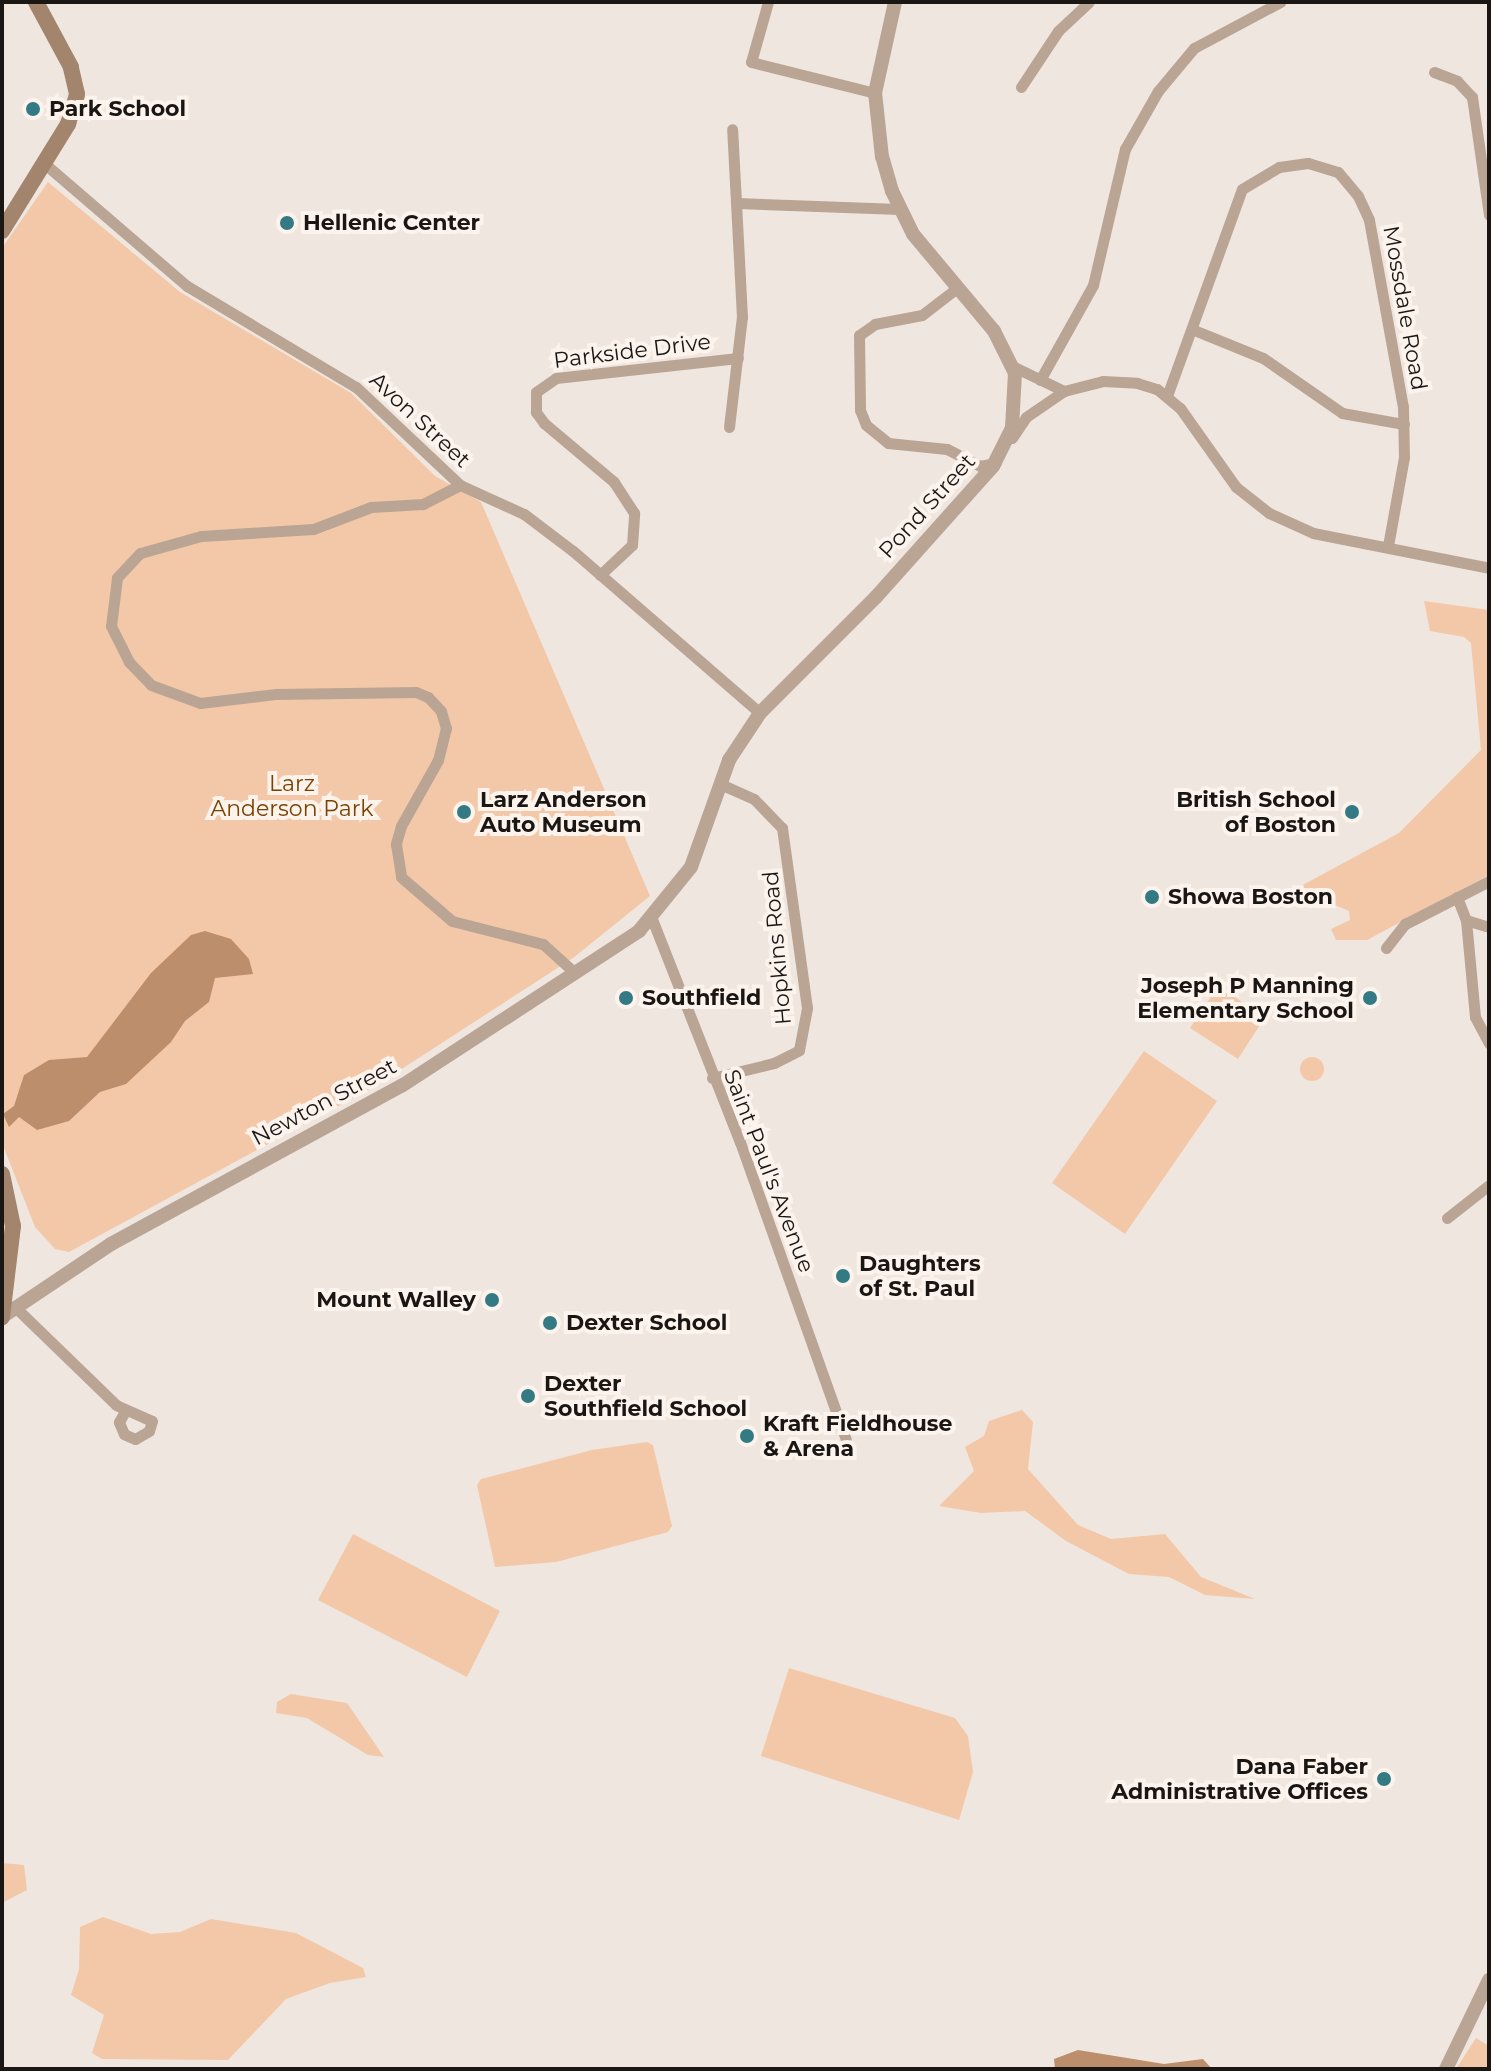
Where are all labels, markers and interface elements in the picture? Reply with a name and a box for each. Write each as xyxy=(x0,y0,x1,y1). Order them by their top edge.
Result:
place label: Park School xyxy=(49,96,186,122)
marker: Park School xyxy=(24,100,42,118)
place label: Hellenic Center xyxy=(303,210,480,236)
marker: Hellenic Center xyxy=(278,214,296,232)
street label: Mossdale Road xyxy=(1378,224,1432,392)
street label: Parkside Drive xyxy=(552,328,712,374)
street label: Avon Street xyxy=(364,367,476,473)
street label: Pond Street xyxy=(873,448,981,564)
park label: Larz Anderson Park xyxy=(210,770,374,822)
place label: Larz Anderson Auto Museum xyxy=(480,786,647,838)
place label: British School of Boston xyxy=(1176,786,1336,838)
marker: Larz Anderson Auto Museum xyxy=(455,803,473,821)
marker: British School of Boston xyxy=(1343,803,1361,821)
street label: Hopkins Road xyxy=(757,870,797,1026)
place label: Showa Boston xyxy=(1168,884,1333,910)
marker: Showa Boston xyxy=(1143,888,1161,906)
place label: Joseph P Manning Elementary School xyxy=(1137,972,1354,1024)
place label: Southfield xyxy=(642,985,761,1011)
marker: Southfield xyxy=(617,989,635,1007)
marker: Joseph P Manning Elementary School xyxy=(1361,989,1379,1007)
street label: Newton Street xyxy=(247,1053,401,1151)
street label: Saint Paul's Avenue xyxy=(718,1066,820,1276)
place label: Daughters of St. Paul xyxy=(859,1250,981,1302)
marker: Daughters of St. Paul xyxy=(834,1267,852,1285)
place label: Mount Walley xyxy=(316,1287,476,1313)
marker: Mount Walley xyxy=(483,1291,501,1309)
place label: Dexter School xyxy=(566,1310,727,1336)
marker: Dexter School xyxy=(541,1314,559,1332)
place label: Dexter Southfield School xyxy=(544,1370,747,1422)
marker: Dexter Southfield School xyxy=(519,1387,537,1405)
place label: Kraft Fieldhouse & Arena xyxy=(763,1410,952,1462)
marker: Kraft Fieldhouse & Arena xyxy=(738,1427,756,1445)
place label: Dana Faber Administrative Offices xyxy=(1111,1753,1368,1804)
marker: Dana Faber Administrative Offices xyxy=(1375,1770,1393,1788)

